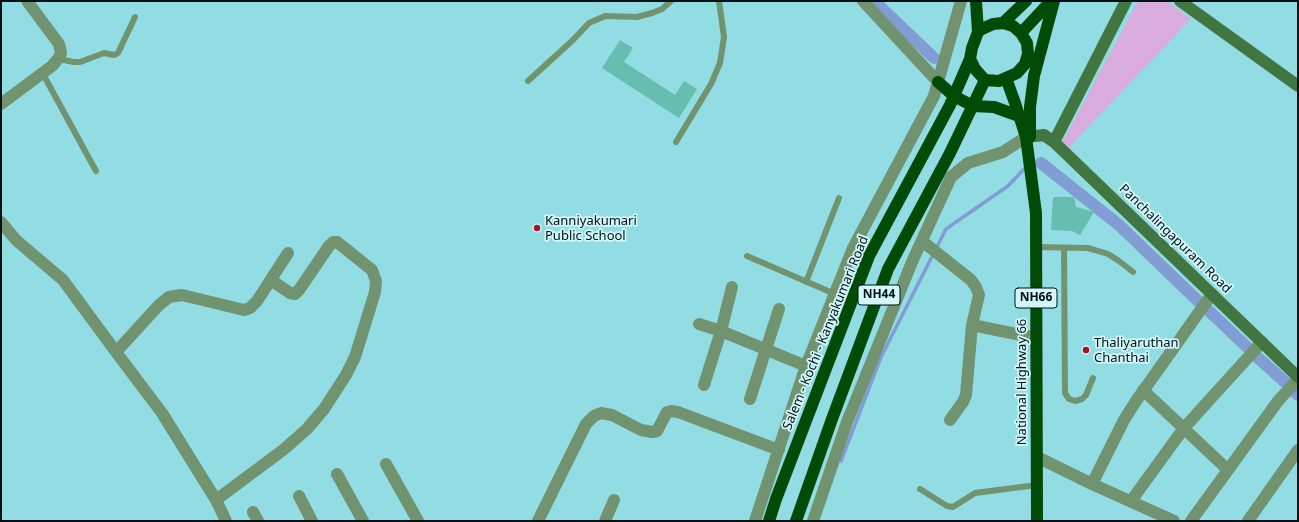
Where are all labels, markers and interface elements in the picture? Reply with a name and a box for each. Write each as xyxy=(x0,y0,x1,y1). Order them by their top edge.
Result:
street label: Panchalingapuram Road xyxy=(1116,181,1234,297)
place label: Kanniyakumari Public School xyxy=(545,213,637,244)
marker: Kanniyakumari Public School xyxy=(532,223,542,233)
street label: Salem - Kochi - Kanyakumari Road xyxy=(780,234,872,432)
road number: NH44 xyxy=(858,285,900,305)
road number: NH66 xyxy=(1015,288,1057,308)
street label: National Highway 66 xyxy=(1014,319,1030,445)
place label: Thaliyaruthan Chanthai xyxy=(1094,335,1179,366)
marker: Thaliyaruthan Chanthai xyxy=(1081,345,1091,355)

